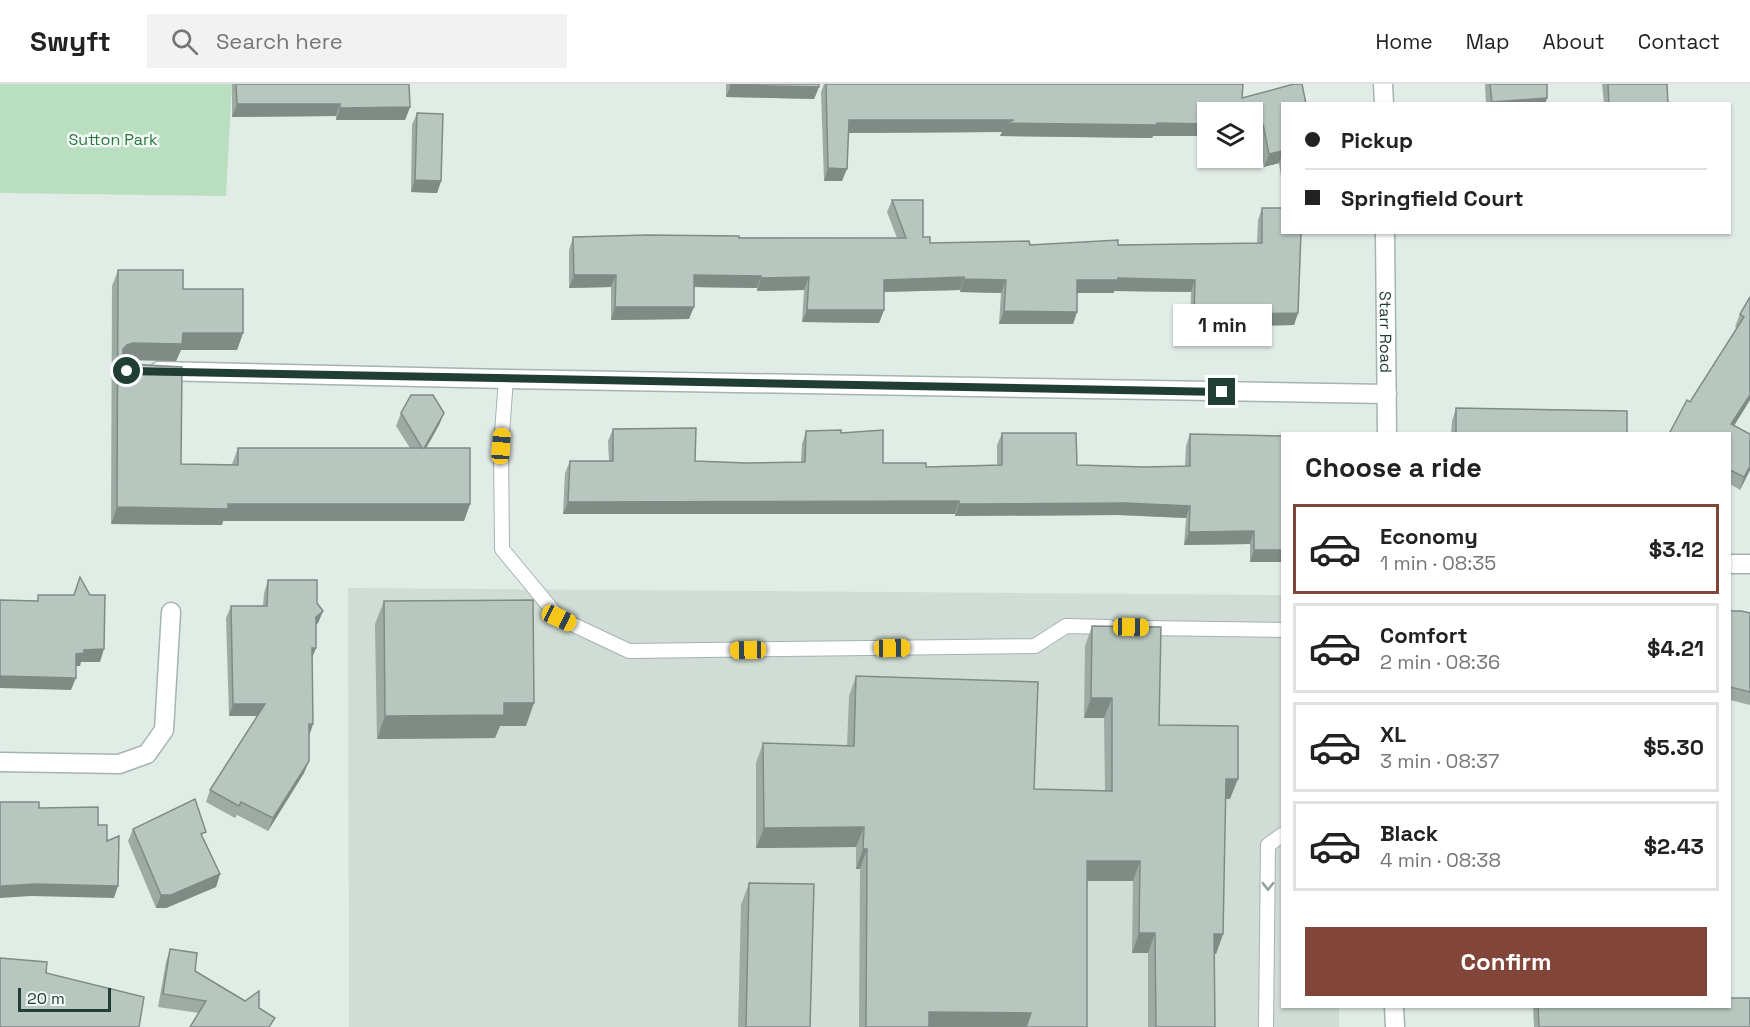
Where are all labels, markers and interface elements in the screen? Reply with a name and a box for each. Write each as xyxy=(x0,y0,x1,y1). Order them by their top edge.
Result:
search box xyxy=(147,14,567,68)
text: Swyft xyxy=(30,23,111,59)
icon: search xyxy=(168,25,201,58)
text: Search here xyxy=(216,27,343,55)
text: Home xyxy=(1375,28,1433,55)
text: Map xyxy=(1466,28,1510,55)
text: About xyxy=(1543,28,1605,55)
text: Contact xyxy=(1638,28,1720,55)
map controls xyxy=(1197,102,1263,168)
button: layers xyxy=(1197,102,1263,168)
text: Pickup xyxy=(1341,126,1413,154)
park label: Sutton Park xyxy=(68,129,158,150)
text: Springfield Court xyxy=(1341,184,1523,212)
street label: Starr Road xyxy=(1375,291,1396,373)
callout: 1 min xyxy=(1172,305,1272,347)
text: 1 min xyxy=(1198,312,1247,338)
route start xyxy=(113,357,140,384)
route end xyxy=(1208,378,1235,405)
car xyxy=(491,427,511,465)
text: Choose a ride xyxy=(1305,450,1482,485)
icon: car xyxy=(1308,522,1362,576)
text: Economy xyxy=(1380,522,1478,550)
text: $3.12 xyxy=(1649,535,1704,563)
text: 1 min · 08:35 xyxy=(1380,550,1496,576)
car xyxy=(539,602,579,634)
car xyxy=(1113,618,1149,636)
icon: car xyxy=(1308,621,1362,675)
text: Comfort xyxy=(1380,621,1468,649)
text: $4.21 xyxy=(1647,634,1704,662)
car xyxy=(874,639,910,657)
car xyxy=(730,641,766,659)
text: 2 min · 08:36 xyxy=(1380,649,1500,675)
icon: car xyxy=(1308,720,1362,774)
text: XL xyxy=(1380,720,1406,748)
text: $5.30 xyxy=(1643,733,1704,761)
text: 3 min · 08:37 xyxy=(1380,748,1499,774)
icon: car xyxy=(1308,819,1362,873)
text: Black xyxy=(1380,819,1438,847)
text: $2.43 xyxy=(1644,832,1704,860)
text: 4 min · 08:38 xyxy=(1380,847,1501,873)
one-way arrow xyxy=(1262,882,1274,891)
button: Confirm xyxy=(1305,927,1707,996)
scale bar xyxy=(18,985,111,1012)
text: 20 m xyxy=(27,988,65,1009)

